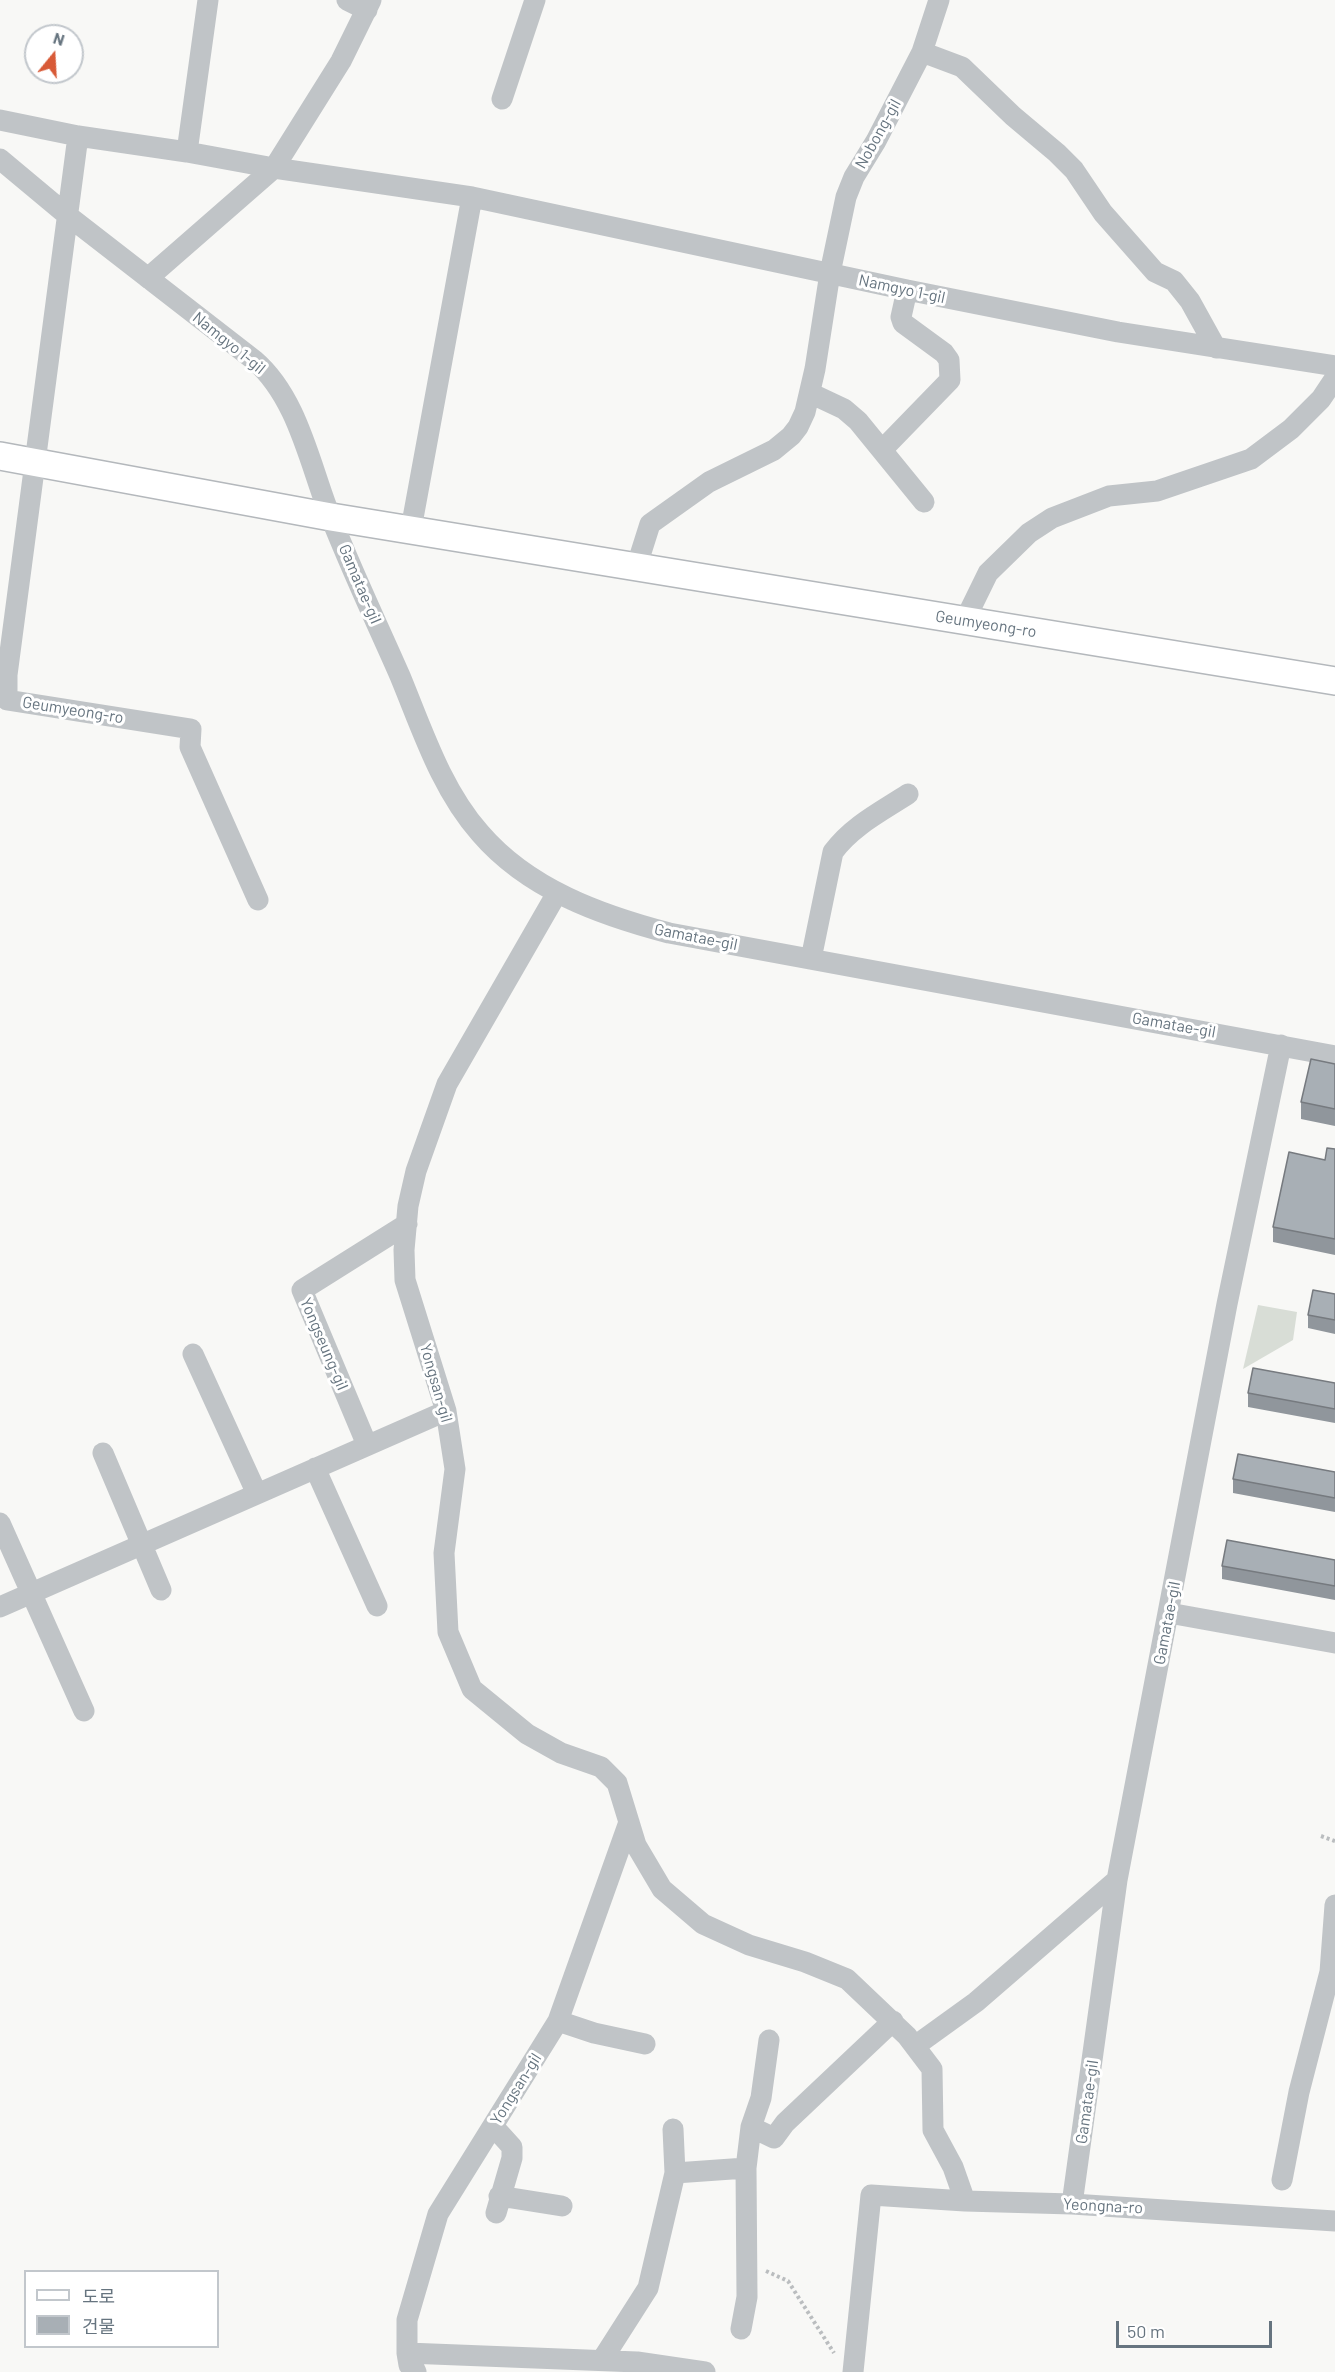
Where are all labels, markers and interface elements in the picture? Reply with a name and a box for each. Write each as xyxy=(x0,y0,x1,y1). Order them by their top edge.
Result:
north arrow xyxy=(24,24,84,84)
text: N xyxy=(51,28,67,49)
street label: Nobong-gil xyxy=(851,96,905,172)
street label: Namgyo 1-gil xyxy=(857,270,947,308)
street label: Namgyo 1-gil xyxy=(189,308,269,378)
street label: Gamatae-gil xyxy=(335,541,385,627)
street label: Geumyeong-ro xyxy=(934,607,1038,641)
street label: Geumyeong-ro xyxy=(21,693,125,727)
street label: Gamatae-gil xyxy=(653,920,739,954)
street label: Gamatae-gil xyxy=(1131,1008,1217,1042)
street label: Yongseung-gil xyxy=(296,1295,352,1393)
street label: Yongsan-gil xyxy=(416,1341,456,1425)
street label: Gamatae-gil xyxy=(1150,1580,1184,1666)
street label: Yongsan-gil xyxy=(486,2050,546,2128)
street label: Gamatae-gil xyxy=(1072,2059,1102,2145)
street label: Yeongna-ro xyxy=(1063,2194,1143,2218)
legend xyxy=(24,2270,219,2348)
text: 도로 xyxy=(82,2285,115,2307)
scale bar xyxy=(1119,2309,1275,2347)
text: 건물 xyxy=(82,2315,115,2337)
text: 50 m xyxy=(1127,2320,1165,2342)

